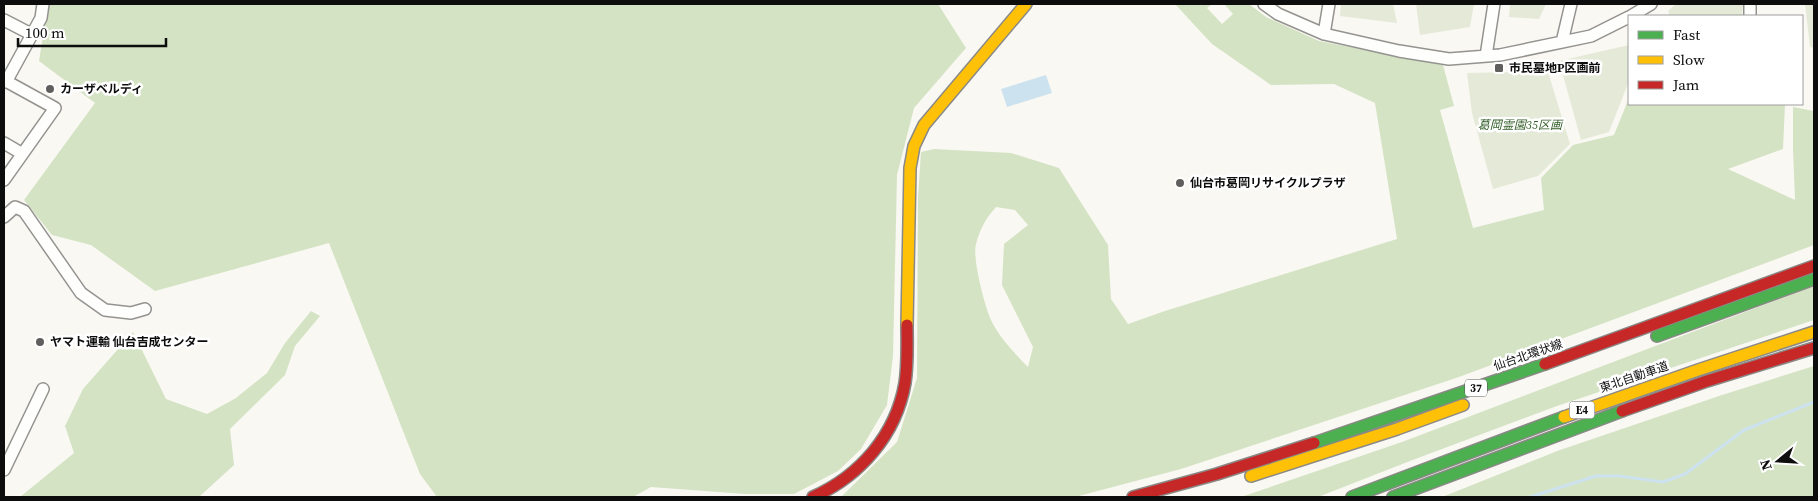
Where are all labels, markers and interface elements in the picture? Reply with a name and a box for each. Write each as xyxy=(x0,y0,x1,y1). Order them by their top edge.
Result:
scale bar xyxy=(18,15,165,47)
legend xyxy=(1628,15,1803,105)
text: 100 m xyxy=(25,22,65,43)
text: Fast xyxy=(1673,24,1700,45)
text: Slow xyxy=(1673,49,1705,70)
place label: 市民墓地P区画前 xyxy=(1509,60,1600,76)
marker: 市民墓地P区画前 xyxy=(1493,62,1505,74)
text: Jam xyxy=(1672,74,1700,95)
place label: カーザベルディ xyxy=(60,81,143,97)
marker: カーザベルディ xyxy=(44,83,56,95)
park label: 葛岡霊園35区画 xyxy=(1478,117,1564,133)
place label: 仙台市葛岡リサイクルプラザ xyxy=(1190,175,1345,191)
marker: 仙台市葛岡リサイクルプラザ xyxy=(1174,177,1186,189)
place label: ヤマト運輸 仙台吉成センター xyxy=(50,334,209,350)
marker: ヤマト運輸 仙台吉成センター xyxy=(34,336,46,348)
street label: 仙台北環状線 xyxy=(1491,336,1565,374)
street label: 東北自動車道 xyxy=(1597,358,1671,396)
road number: 37 xyxy=(1465,379,1487,396)
road number: E4 xyxy=(1570,402,1594,418)
north arrow xyxy=(1753,436,1803,486)
text: N xyxy=(1755,457,1777,473)

